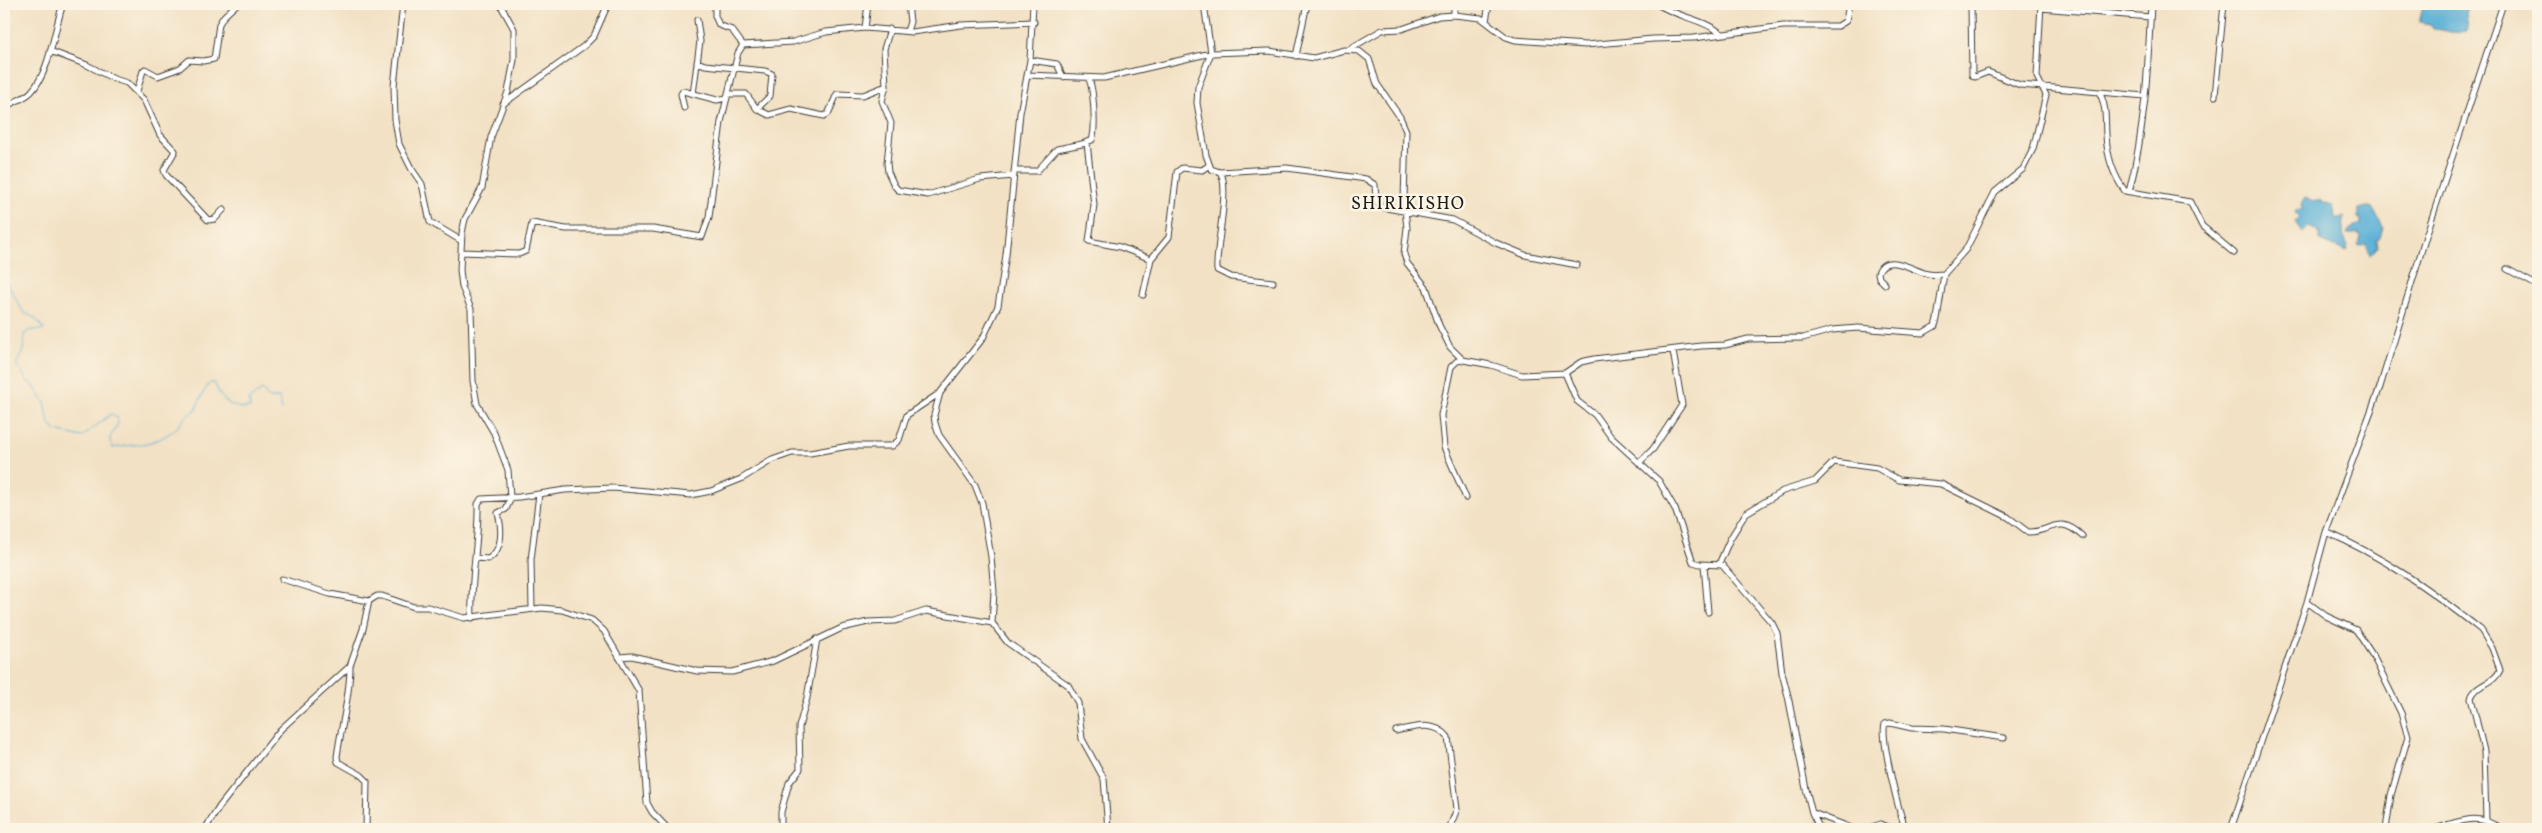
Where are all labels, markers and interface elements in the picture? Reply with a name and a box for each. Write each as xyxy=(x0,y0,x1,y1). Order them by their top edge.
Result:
district label: SHIRIKISHO xyxy=(1351,192,1465,217)

